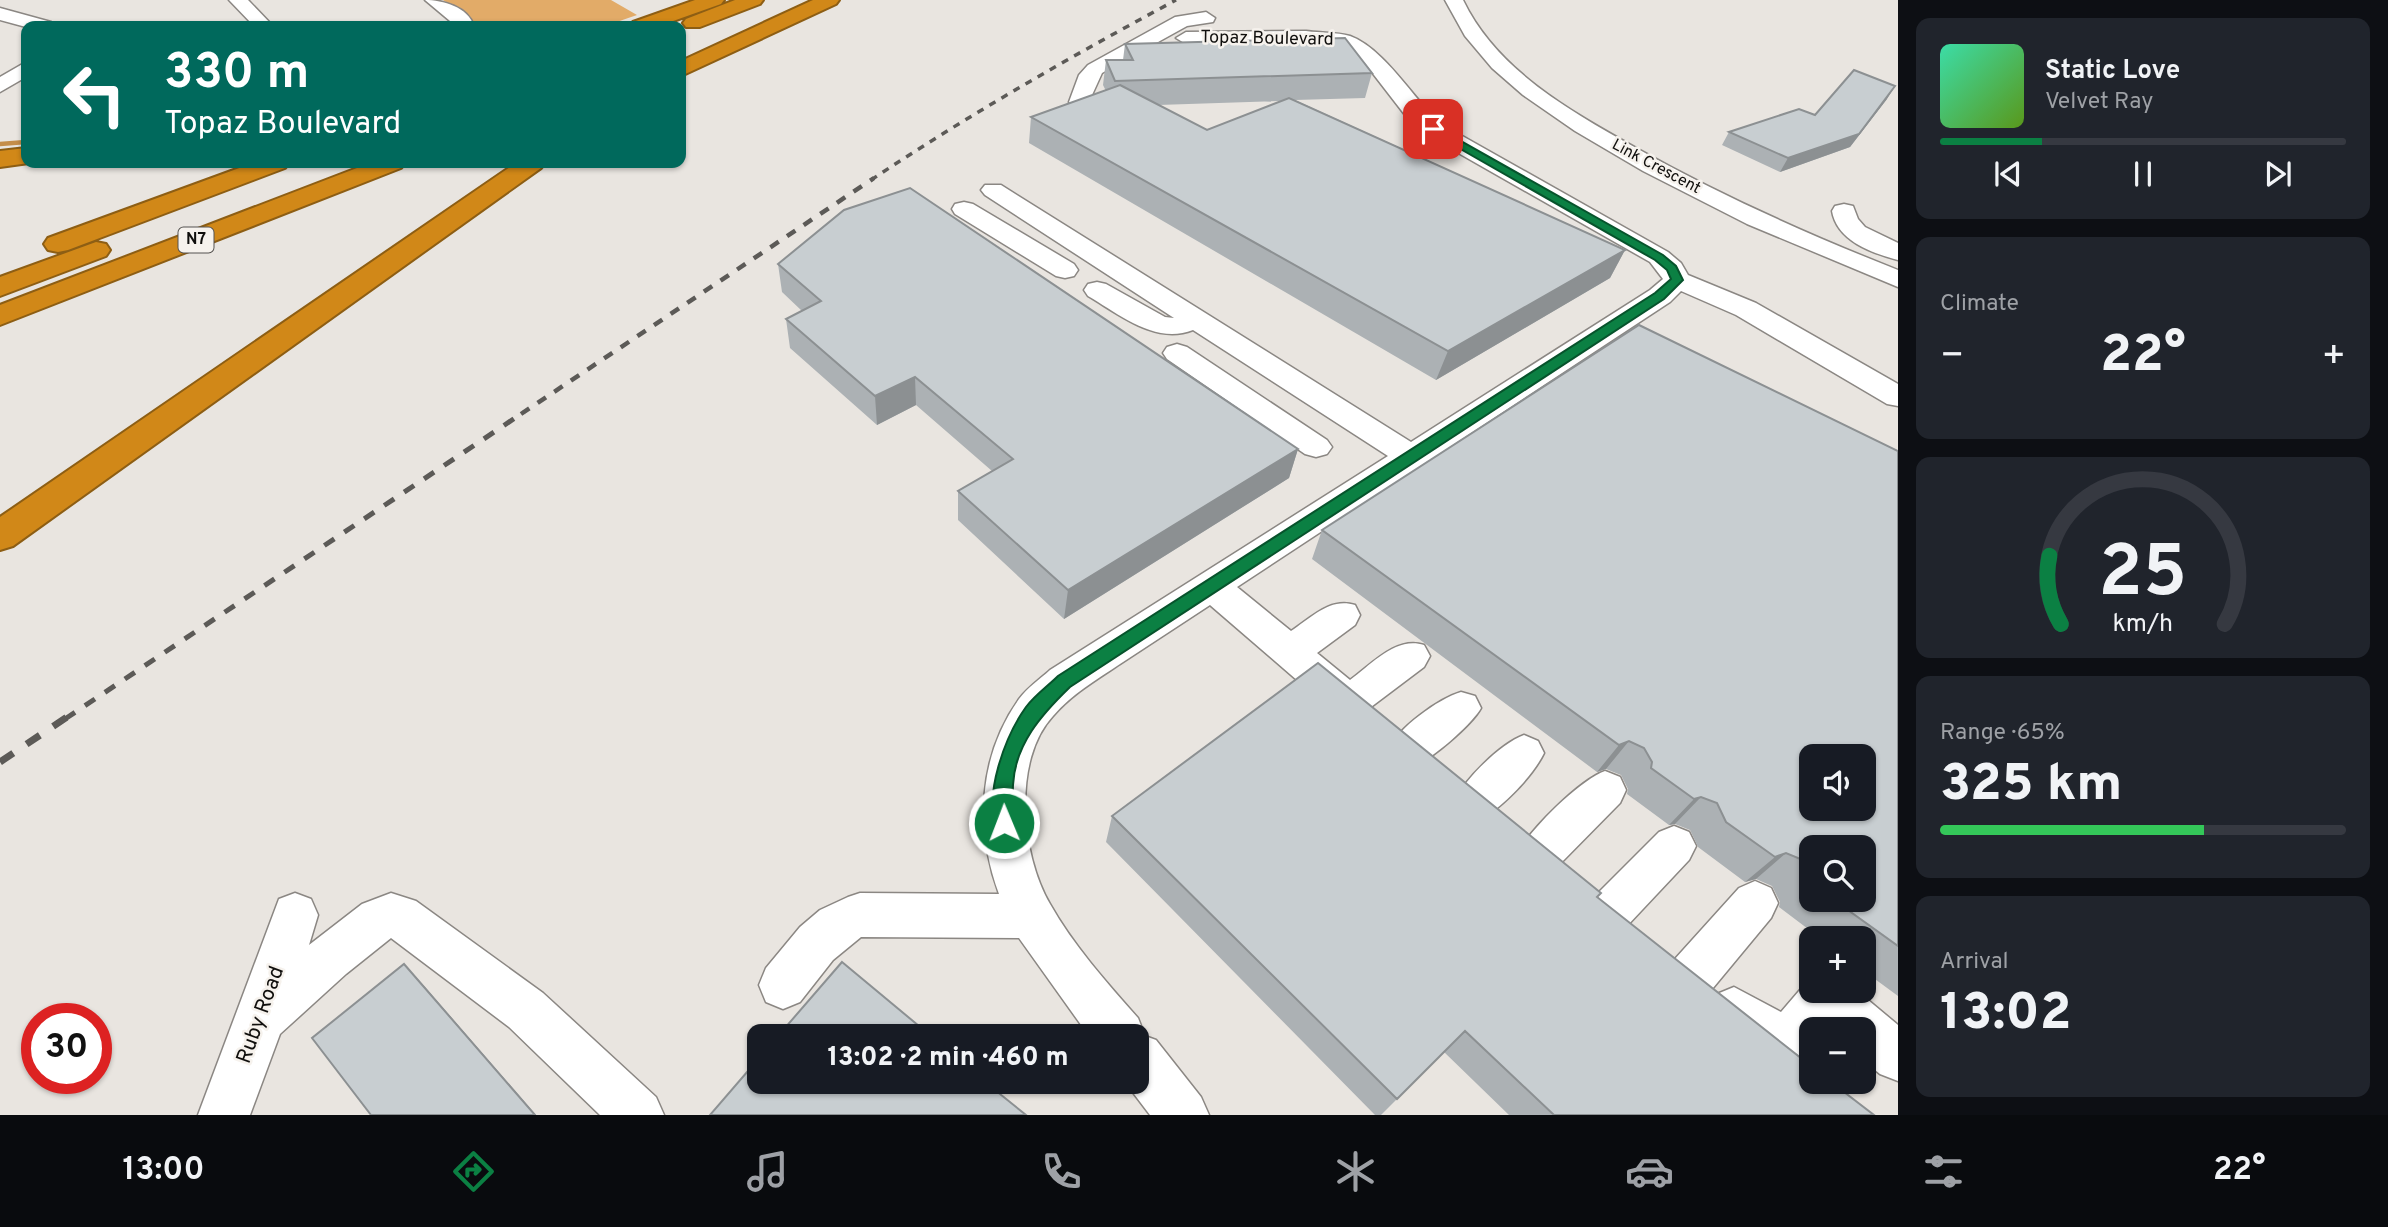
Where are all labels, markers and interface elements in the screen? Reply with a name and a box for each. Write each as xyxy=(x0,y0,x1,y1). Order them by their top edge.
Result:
street label: Topaz Boulevard xyxy=(1200,26,1334,52)
text: 330 m xyxy=(164,44,309,106)
icon: left xyxy=(49,49,140,140)
text: Static Love xyxy=(2045,55,2180,88)
text: Velvet Ray xyxy=(2045,88,2153,117)
pin xyxy=(1403,99,1463,159)
text: Topaz Boulevard xyxy=(164,105,401,145)
icon: arrive xyxy=(1414,110,1452,148)
street label: Link Crescent xyxy=(1608,135,1704,199)
icon: previous xyxy=(1989,155,2027,193)
icon: pause xyxy=(2124,155,2162,193)
icon: next xyxy=(2259,155,2297,193)
road number: N7 xyxy=(178,228,214,252)
text: Climate xyxy=(1940,290,2019,319)
text: 22° xyxy=(2100,324,2186,390)
text: − xyxy=(1940,333,1965,382)
text: + xyxy=(2321,333,2346,382)
text: 25 xyxy=(2099,530,2188,622)
text: km/h xyxy=(2113,608,2173,640)
text: Range · 65% xyxy=(1940,719,2065,748)
map controls xyxy=(1799,744,1876,1094)
button: sound xyxy=(1799,744,1876,821)
text: 325 km xyxy=(1940,753,2122,819)
position arrow xyxy=(967,786,1041,860)
button: search xyxy=(1799,835,1876,912)
button: + xyxy=(1799,926,1876,1003)
text: Arrival xyxy=(1940,948,2009,977)
street label: Ruby Road xyxy=(231,963,291,1067)
text: 13:02 xyxy=(1940,982,2072,1048)
speed limit sign: 30 xyxy=(21,1003,112,1094)
button: − xyxy=(1799,1017,1876,1094)
text: 13:02 · 2 min · 460 m xyxy=(827,1042,1069,1075)
icon: directions xyxy=(449,1147,498,1196)
icon: music xyxy=(743,1147,792,1196)
icon: phone xyxy=(1037,1147,1086,1196)
icon: climate xyxy=(1331,1147,1380,1196)
icon: car xyxy=(1625,1147,1674,1196)
icon: filters xyxy=(1919,1147,1968,1196)
text: 13:00 xyxy=(122,1151,204,1191)
text: 22° xyxy=(2213,1151,2265,1191)

